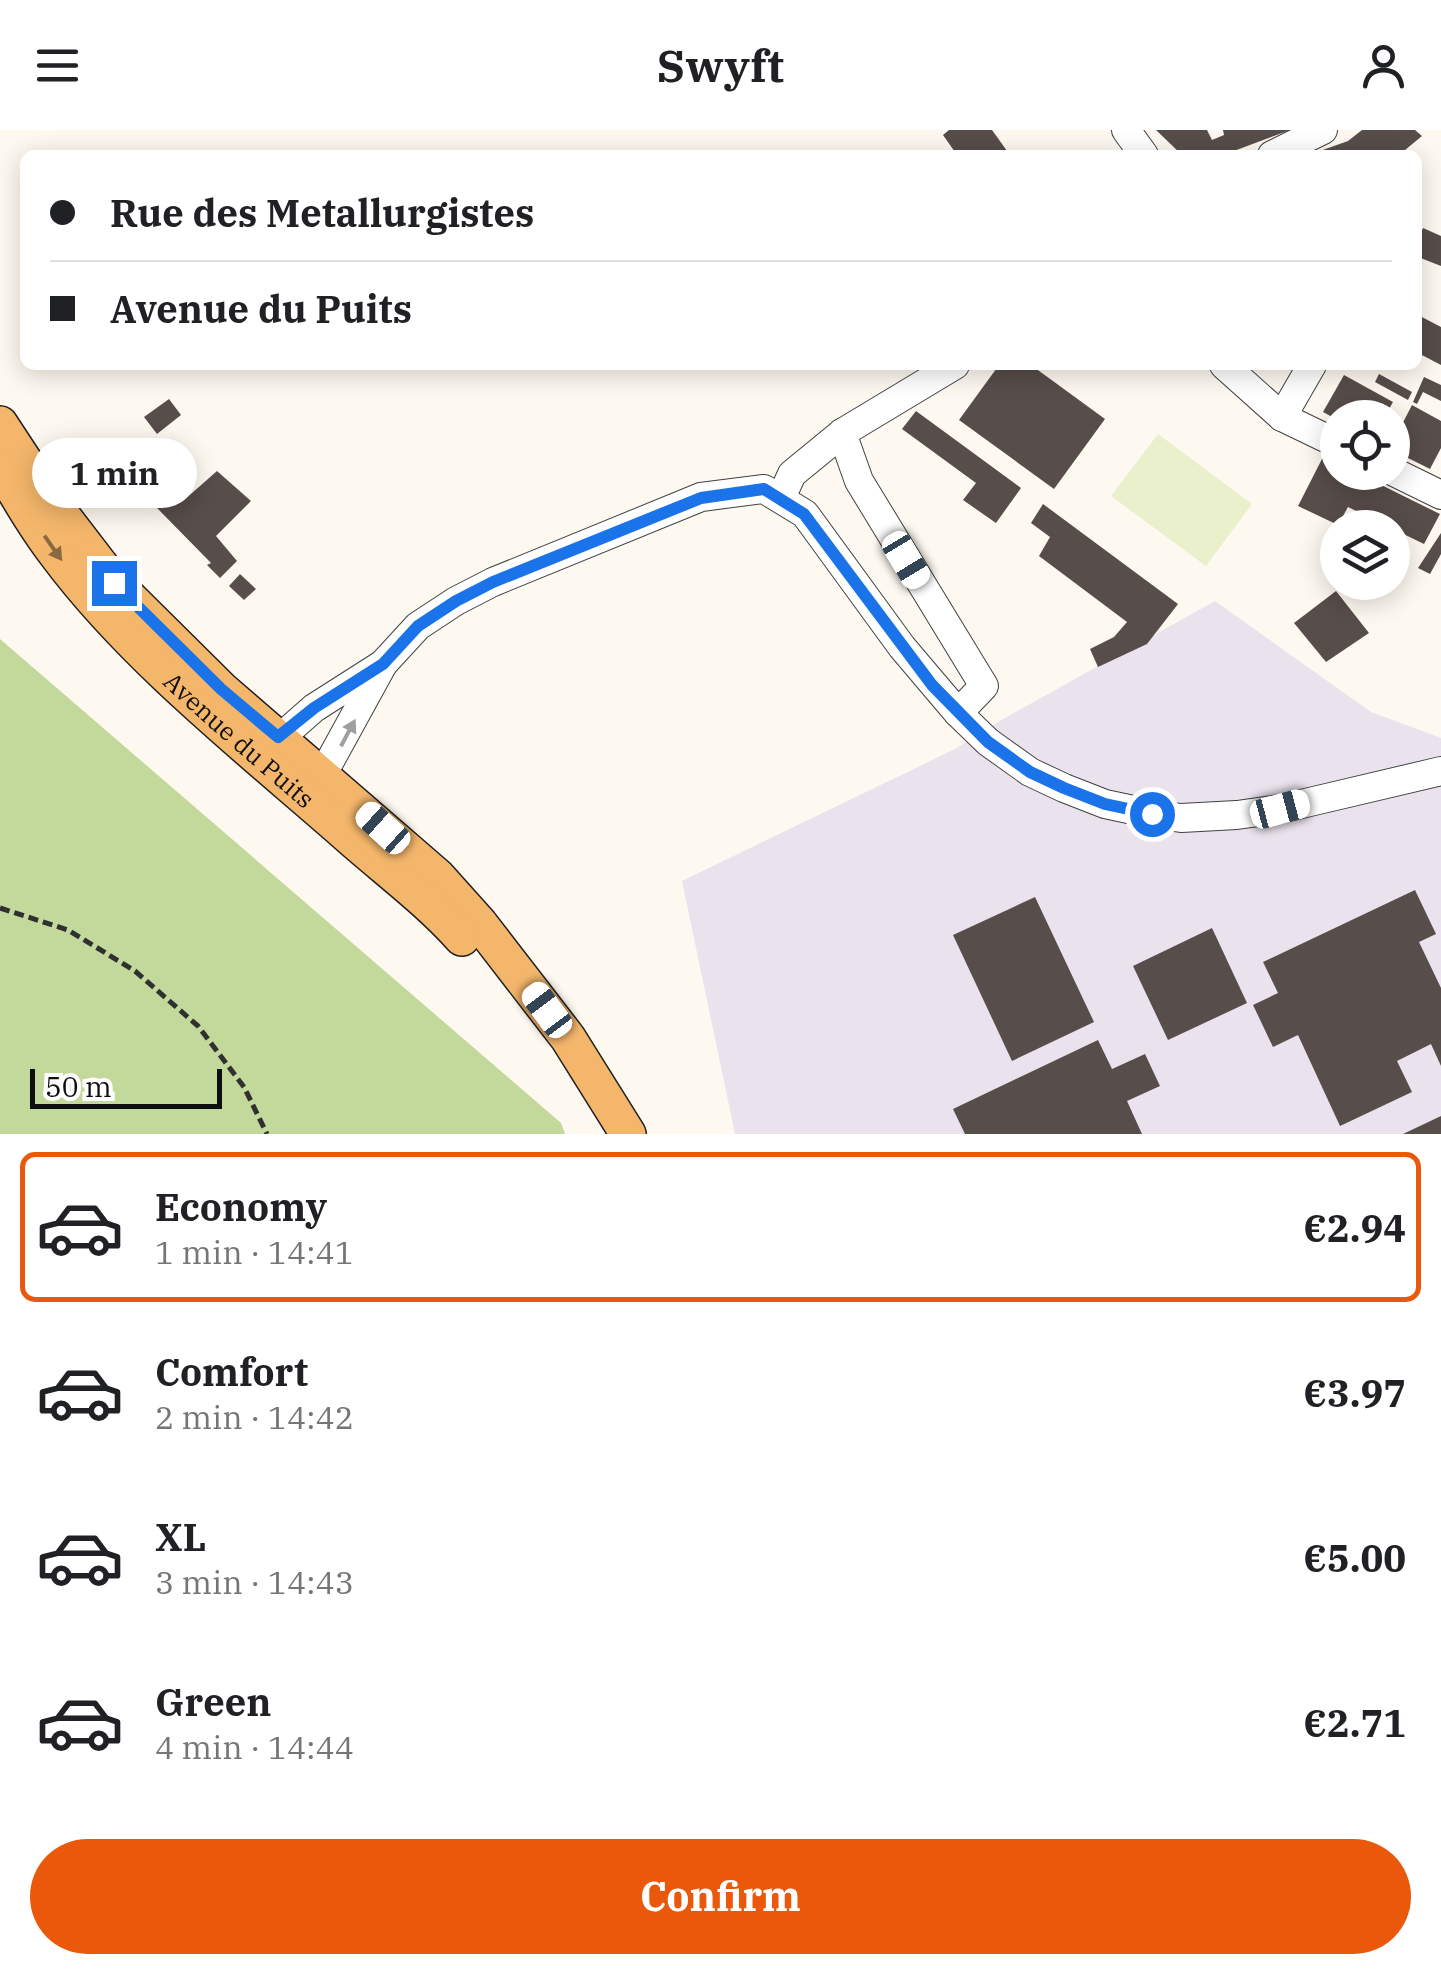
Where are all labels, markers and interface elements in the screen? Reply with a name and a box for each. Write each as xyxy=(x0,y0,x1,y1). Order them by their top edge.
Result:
text: Swyft xyxy=(657,36,784,94)
icon: menu xyxy=(30,38,85,93)
icon: person xyxy=(1356,38,1411,93)
text: Rue des Metallurgistes xyxy=(110,188,534,237)
text: Avenue du Puits xyxy=(110,284,412,333)
map controls xyxy=(1320,400,1410,600)
button: locate xyxy=(1320,400,1410,490)
callout: 1 min xyxy=(32,438,196,508)
text: 1 min xyxy=(70,452,159,494)
button: layers xyxy=(1320,510,1410,600)
car xyxy=(878,527,934,593)
one-way arrow xyxy=(43,535,62,561)
route end xyxy=(92,561,137,606)
street label: Avenue du Puits xyxy=(157,664,322,815)
one-way arrow xyxy=(339,719,356,748)
car xyxy=(1247,787,1313,831)
route start xyxy=(1130,792,1175,837)
car xyxy=(351,797,415,859)
car xyxy=(517,977,577,1043)
scale bar xyxy=(30,1064,222,1108)
text: 50 m xyxy=(45,1068,112,1105)
icon: car xyxy=(35,1182,125,1272)
text: Economy xyxy=(155,1182,327,1231)
text: €2.94 xyxy=(1303,1203,1406,1252)
text: 1 min · 14:41 xyxy=(155,1231,354,1273)
icon: car xyxy=(35,1347,125,1437)
text: Comfort xyxy=(155,1347,308,1396)
text: €3.97 xyxy=(1303,1368,1406,1417)
text: 2 min · 14:42 xyxy=(155,1396,354,1438)
icon: car xyxy=(35,1512,125,1602)
text: XL xyxy=(155,1512,206,1561)
text: €5.00 xyxy=(1303,1533,1406,1582)
text: 3 min · 14:43 xyxy=(155,1561,354,1603)
icon: car xyxy=(35,1677,125,1767)
text: Green xyxy=(155,1677,271,1726)
text: €2.71 xyxy=(1303,1698,1406,1747)
text: 4 min · 14:44 xyxy=(155,1726,354,1768)
button: Confirm xyxy=(30,1839,1411,1954)

